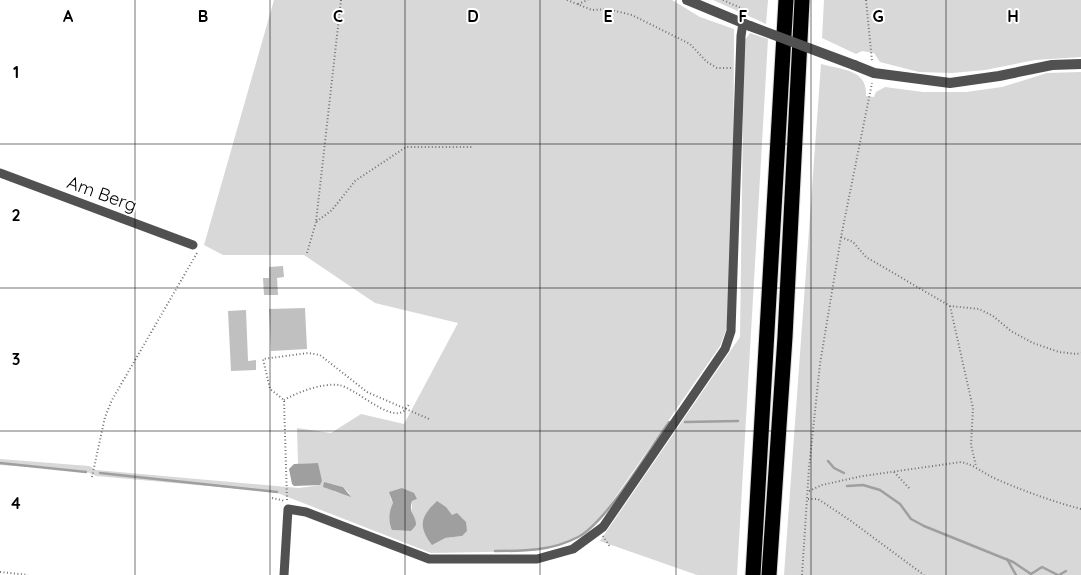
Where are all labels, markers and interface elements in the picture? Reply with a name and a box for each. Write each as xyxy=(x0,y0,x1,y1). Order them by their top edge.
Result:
text: A xyxy=(63,6,74,26)
text: B xyxy=(198,6,208,26)
text: C xyxy=(333,6,343,26)
text: D xyxy=(467,6,479,26)
text: E xyxy=(603,6,613,26)
text: F xyxy=(739,6,748,26)
text: G xyxy=(872,6,884,26)
text: H xyxy=(1007,6,1019,26)
text: 1 xyxy=(13,62,19,82)
street label: Am Berg xyxy=(64,170,140,217)
text: 2 xyxy=(11,205,21,225)
text: 3 xyxy=(12,349,20,369)
text: 4 xyxy=(11,493,21,513)

